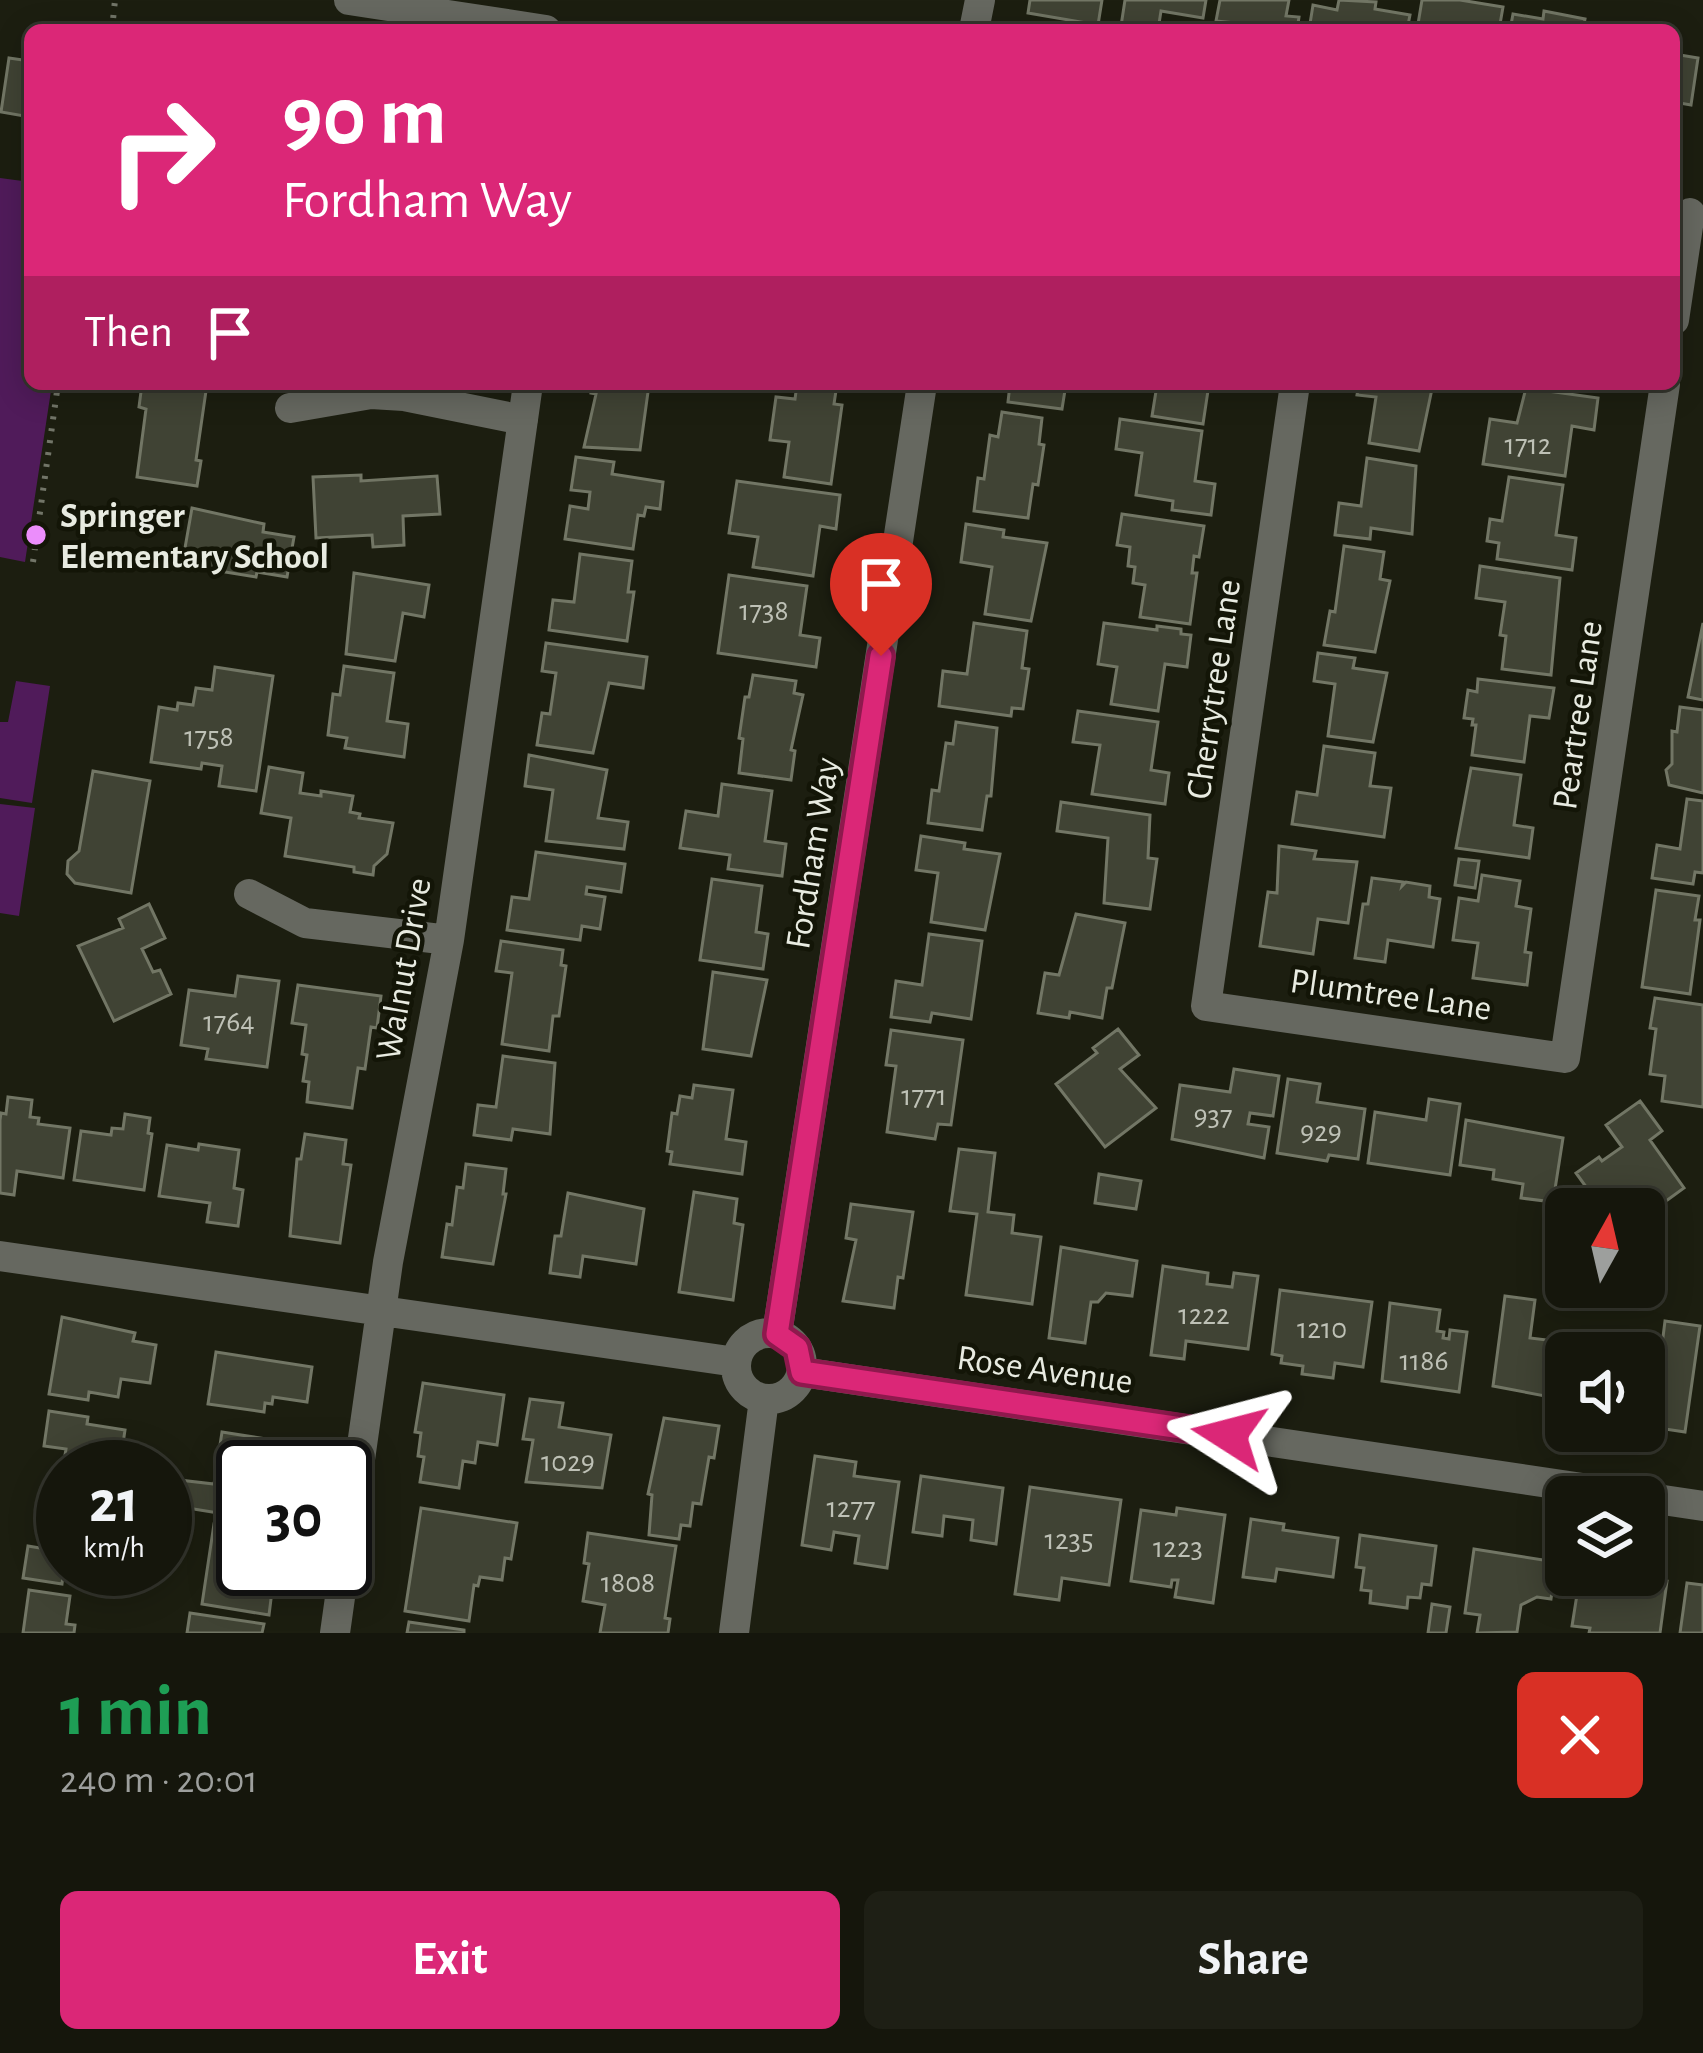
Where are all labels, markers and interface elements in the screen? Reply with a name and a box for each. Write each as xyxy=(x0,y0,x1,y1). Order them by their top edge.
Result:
icon: right xyxy=(84,72,240,228)
text: 90 m xyxy=(282,76,447,160)
text: Fordham Way xyxy=(282,174,572,228)
icon: arrive xyxy=(197,300,263,366)
text: Then xyxy=(84,310,173,355)
house number: 1712 xyxy=(1505,430,1551,460)
place label: Springer Elementary School xyxy=(60,498,329,575)
marker: Springer Elementary School xyxy=(23,522,49,548)
pin xyxy=(830,533,932,656)
icon: arrive xyxy=(848,551,914,617)
street label: Cherrytree Lane xyxy=(1181,577,1247,802)
house number: 1738 xyxy=(739,596,789,626)
street label: Peartree Lane xyxy=(1547,619,1609,812)
house number: 1758 xyxy=(184,722,234,752)
street label: Fordham Way xyxy=(780,755,846,952)
street label: Walnut Drive xyxy=(370,875,438,1064)
street label: Plumtree Lane xyxy=(1288,963,1494,1027)
house number: 1764 xyxy=(203,1007,255,1037)
house number: 1771 xyxy=(901,1081,947,1111)
house number: 937 xyxy=(1194,1101,1232,1131)
house number: 929 xyxy=(1300,1117,1342,1147)
north arrow xyxy=(1545,1188,1665,1308)
map controls xyxy=(1545,1188,1665,1596)
house number: 1222 xyxy=(1178,1300,1230,1330)
house number: 1210 xyxy=(1297,1314,1347,1344)
button: sound xyxy=(1545,1332,1665,1452)
street label: Rose Avenue xyxy=(955,1340,1135,1400)
house number: 1186 xyxy=(1400,1346,1448,1376)
position arrow xyxy=(1166,1372,1292,1498)
speed limit sign: 30 xyxy=(216,1440,372,1596)
house number: 1029 xyxy=(541,1447,595,1477)
text: 21 xyxy=(89,1473,139,1533)
button: layers xyxy=(1545,1476,1665,1596)
house number: 1277 xyxy=(827,1493,876,1523)
house number: 1235 xyxy=(1045,1525,1093,1555)
text: km/h xyxy=(83,1533,145,1563)
house number: 1223 xyxy=(1153,1533,1203,1563)
house number: 1808 xyxy=(601,1568,655,1598)
button: close xyxy=(1517,1672,1643,1798)
text: 1 min xyxy=(60,1676,212,1748)
text: 240 m · 20:01 xyxy=(60,1761,258,1800)
button: Exit xyxy=(60,1891,840,2029)
button: Share xyxy=(864,1891,1643,2029)

